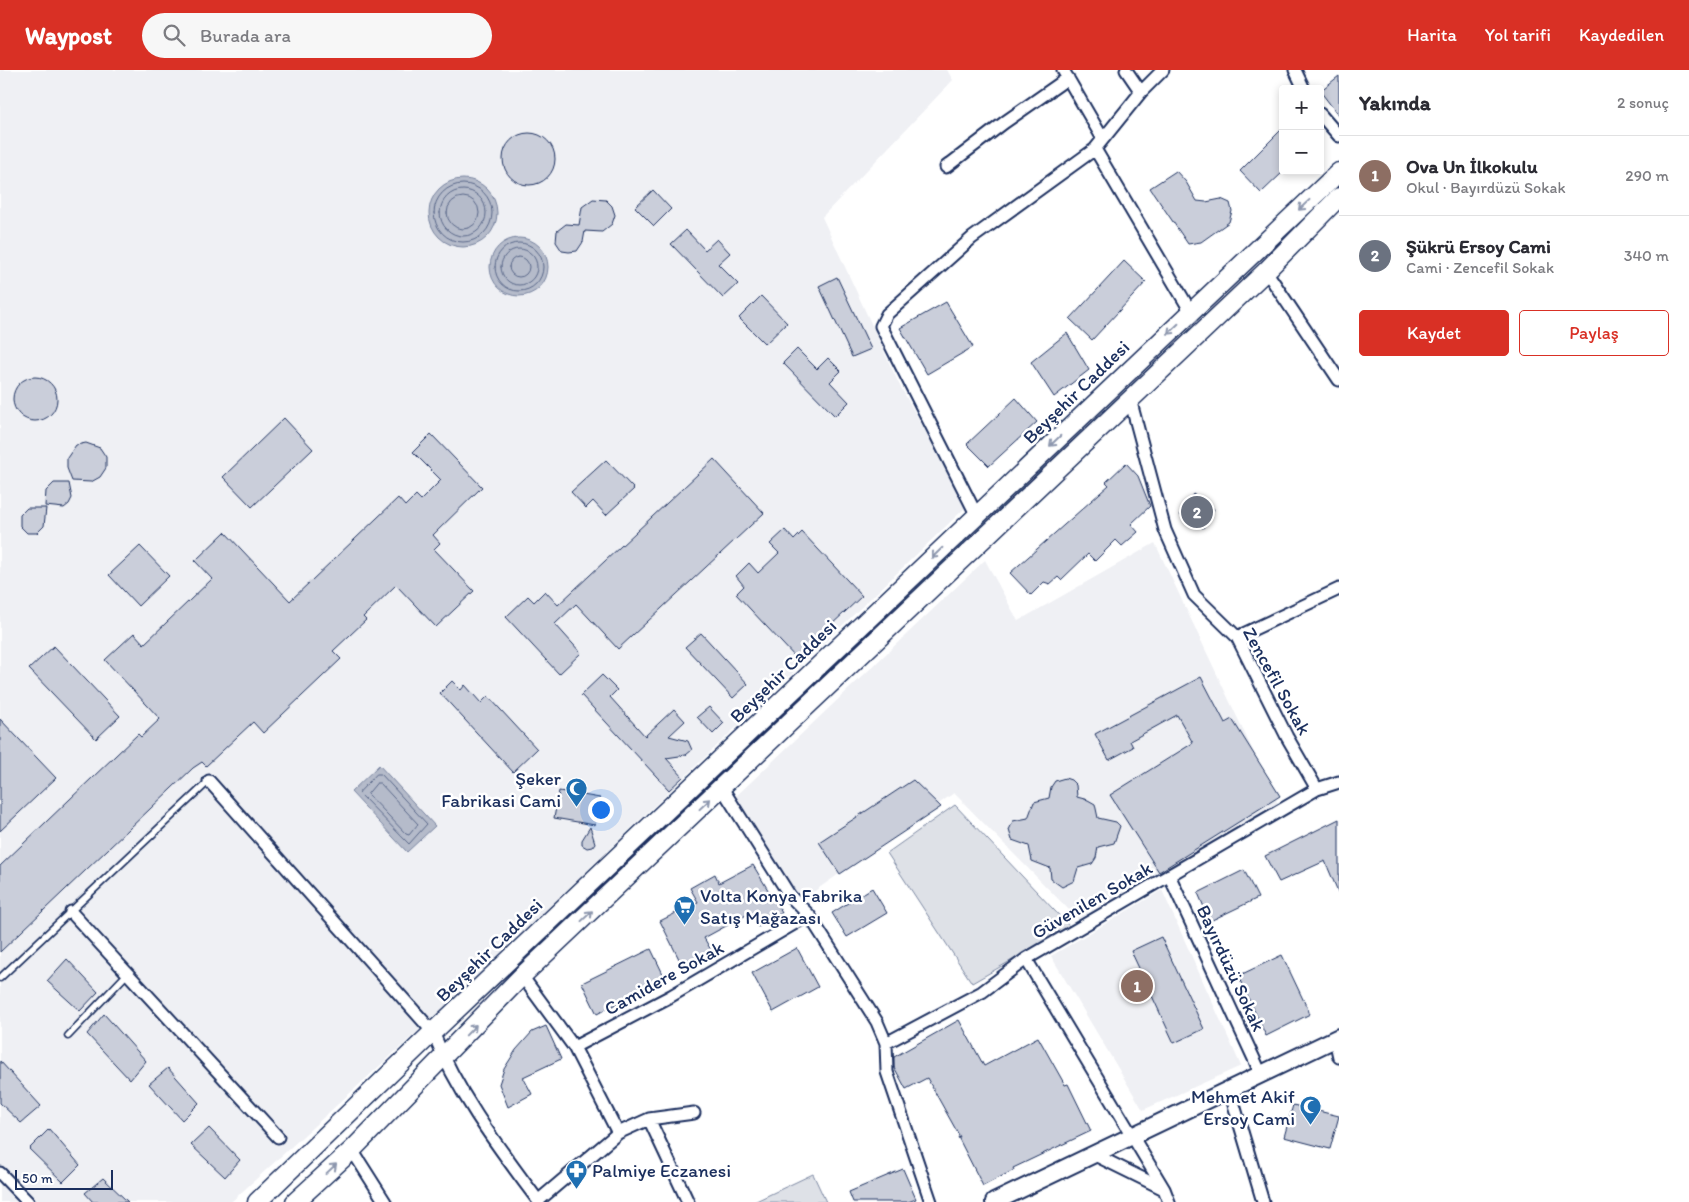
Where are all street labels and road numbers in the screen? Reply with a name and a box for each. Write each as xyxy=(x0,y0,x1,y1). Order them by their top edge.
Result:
street label: Beyşehir Caddesi xyxy=(1018,335,1134,449)
street label: Beyşehir Caddesi xyxy=(725,614,841,728)
street label: Zencefil Sokak xyxy=(1238,623,1316,739)
street label: Güvenilen Sokak xyxy=(1028,856,1156,944)
street label: Beyşehir Caddesi xyxy=(431,893,547,1007)
street label: Bayırdüzü Sokak xyxy=(1192,901,1270,1035)
street label: Camidere Sokak xyxy=(600,936,728,1020)

